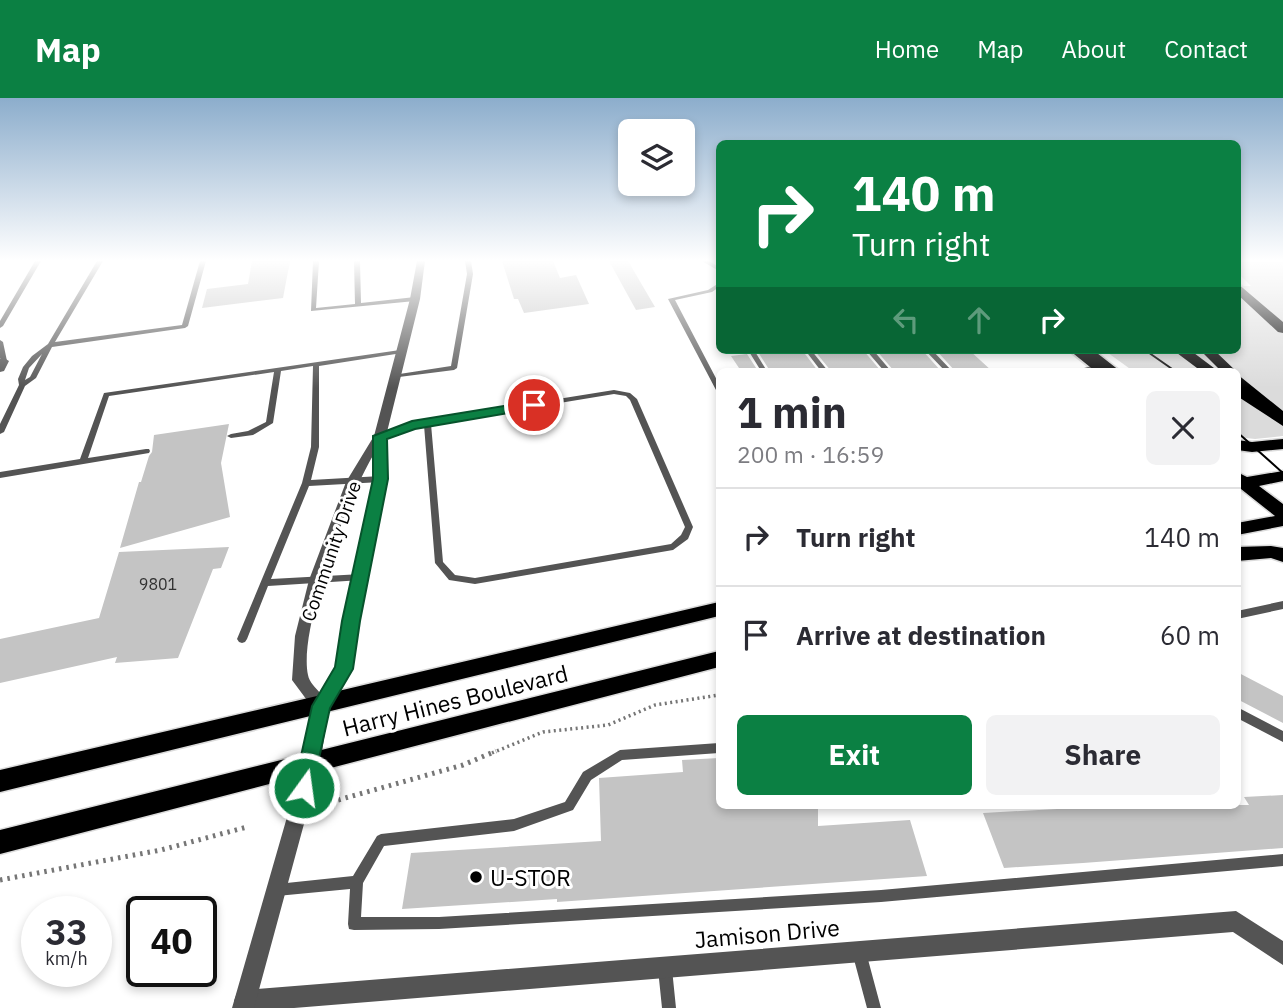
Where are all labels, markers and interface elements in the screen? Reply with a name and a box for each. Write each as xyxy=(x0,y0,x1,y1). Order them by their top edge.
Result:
text: Map xyxy=(35,28,101,71)
text: Home xyxy=(875,33,939,65)
text: Map xyxy=(977,33,1023,65)
text: About xyxy=(1061,33,1126,65)
text: Contact xyxy=(1164,33,1248,65)
map controls xyxy=(618,119,695,196)
button: layers xyxy=(618,119,695,196)
text: 140 m xyxy=(852,161,996,224)
icon: right xyxy=(737,168,828,259)
text: Turn right xyxy=(852,223,990,265)
icon: left xyxy=(887,301,925,339)
icon: ahead xyxy=(960,301,998,339)
icon: right xyxy=(1033,301,1071,339)
pin xyxy=(504,375,564,435)
text: 1 min xyxy=(737,385,847,440)
icon: arrive xyxy=(515,386,553,424)
button: close xyxy=(1146,391,1220,465)
text: 200 m · 16:59 xyxy=(737,439,884,469)
street label: Community Drive xyxy=(296,478,366,624)
icon: right xyxy=(737,518,775,556)
text: Turn right xyxy=(796,520,915,554)
text: 140 m xyxy=(1144,520,1220,554)
house number: 9801 xyxy=(139,574,177,594)
icon: arrive xyxy=(737,616,775,654)
text: Arrive at destination xyxy=(796,618,1046,652)
text: 60 m xyxy=(1160,618,1220,652)
street label: Harry Hines Boulevard xyxy=(339,657,571,743)
button: Exit xyxy=(737,715,972,795)
button: Share xyxy=(986,715,1220,795)
position arrow xyxy=(267,751,341,825)
place label: U-STOR xyxy=(490,862,571,892)
marker: U-STOR xyxy=(468,869,484,885)
speed limit sign: 40 xyxy=(126,896,217,987)
text: 33 xyxy=(45,909,88,955)
street label: Jamison Drive xyxy=(693,912,841,954)
text: km/h xyxy=(45,947,88,970)

